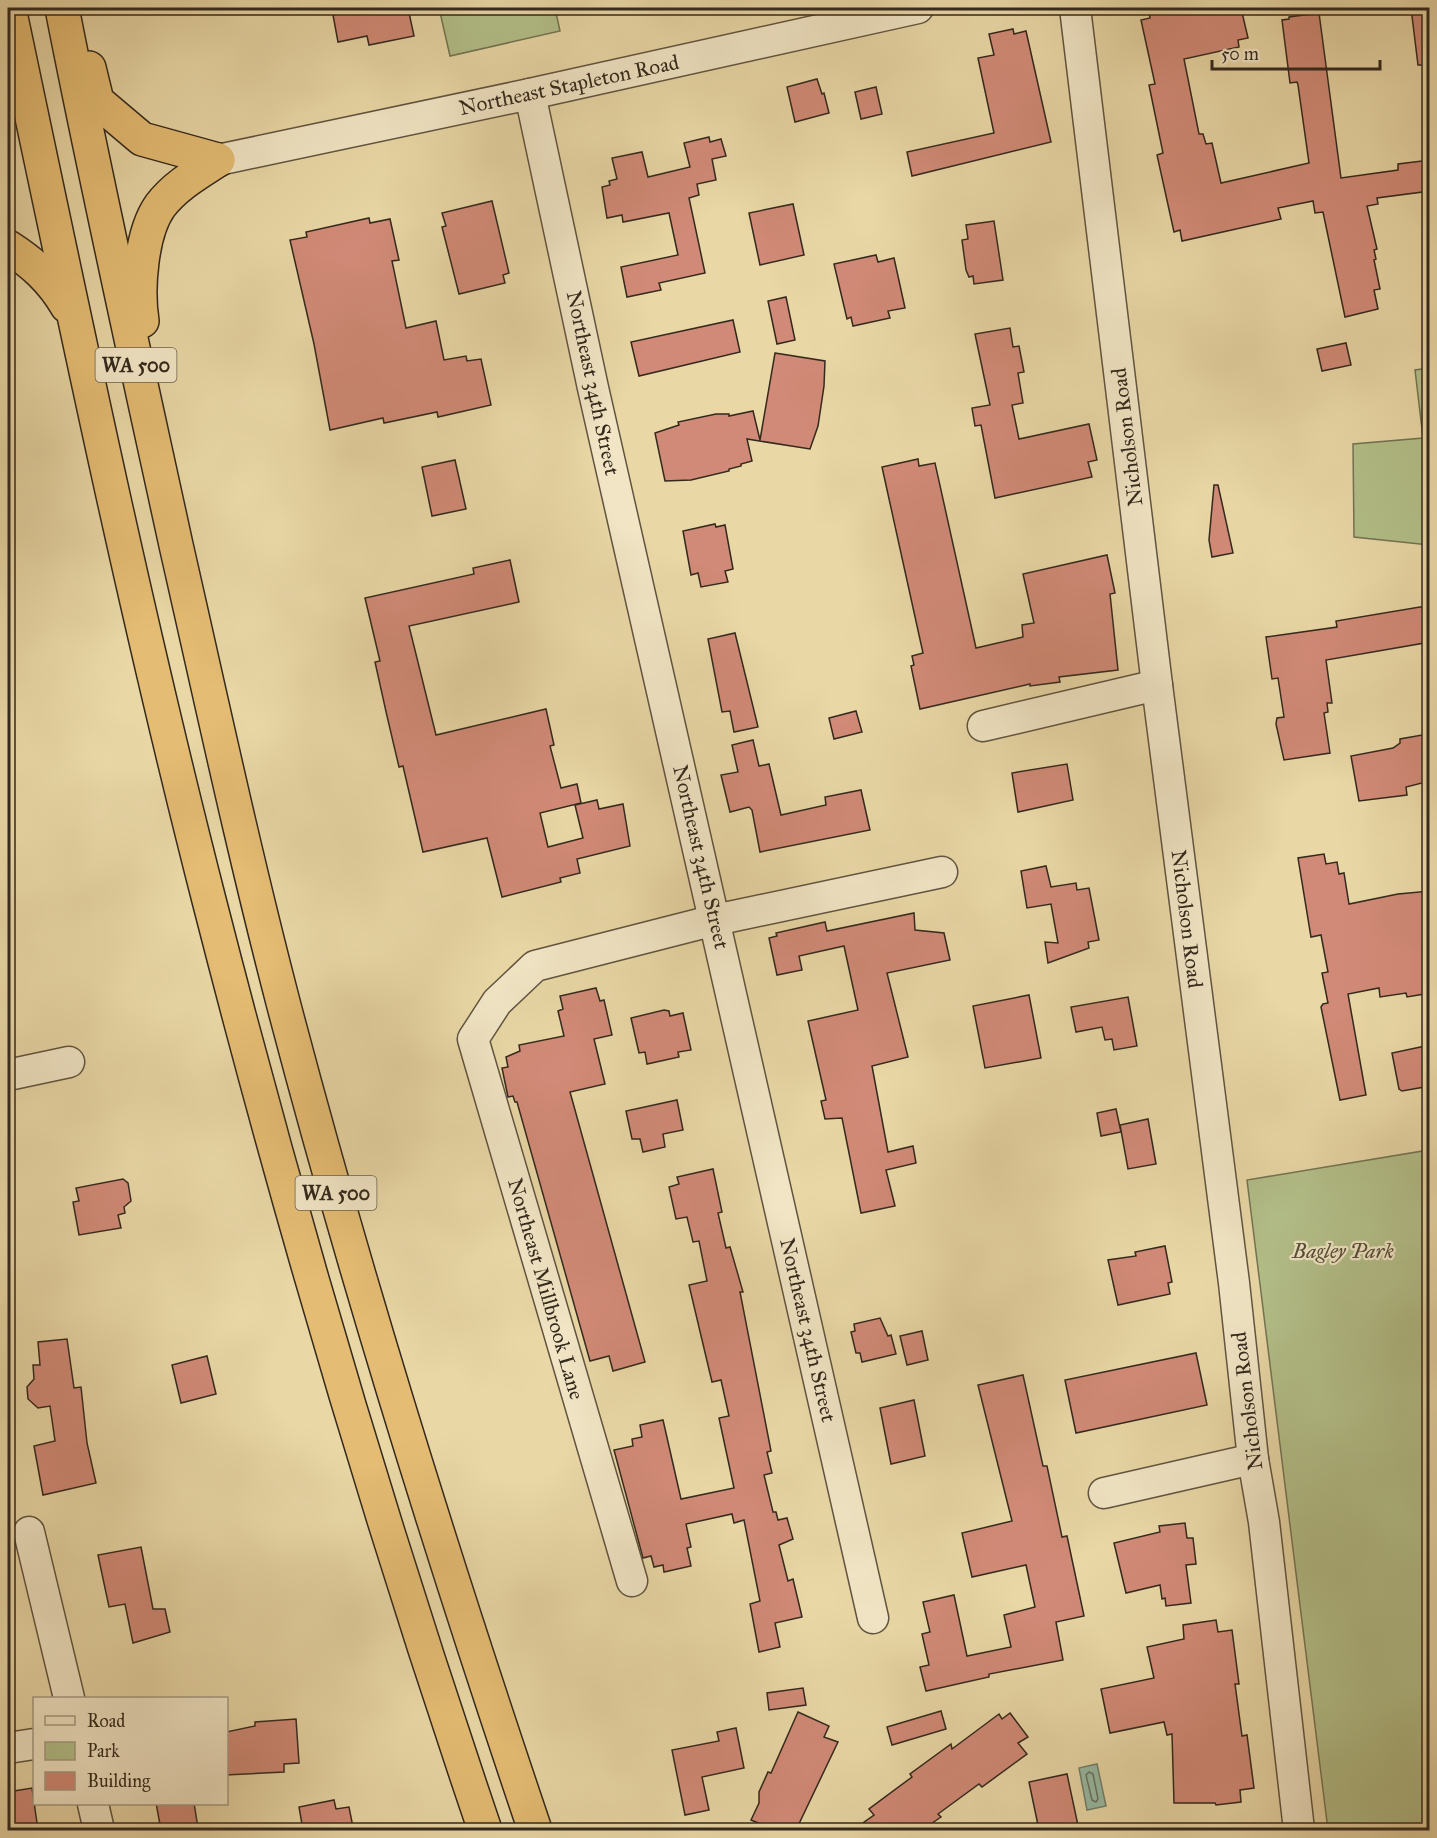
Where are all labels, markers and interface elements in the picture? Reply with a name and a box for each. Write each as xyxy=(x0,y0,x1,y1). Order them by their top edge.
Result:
scale bar xyxy=(1212,33,1380,71)
text: 50 m xyxy=(1221,43,1259,65)
street label: Northeast Stapleton Road xyxy=(457,49,682,121)
street label: Northeast 34th Street xyxy=(561,288,625,478)
road number: WA 500 xyxy=(96,348,176,382)
street label: Nicholson Road xyxy=(1106,366,1148,508)
street label: Northeast 34th Street xyxy=(667,762,735,952)
street label: Nicholson Road xyxy=(1166,848,1208,990)
street label: Northeast Millbrook Lane xyxy=(502,1175,590,1403)
road number: WA 500 xyxy=(296,1176,376,1210)
street label: Northeast 34th Street xyxy=(774,1235,842,1425)
park label: Bagley Park xyxy=(1291,1238,1394,1264)
street label: Nicholson Road xyxy=(1226,1330,1268,1472)
legend xyxy=(33,1697,228,1805)
text: Road xyxy=(87,1710,125,1732)
text: Park xyxy=(87,1740,120,1762)
text: Building xyxy=(87,1770,151,1793)

